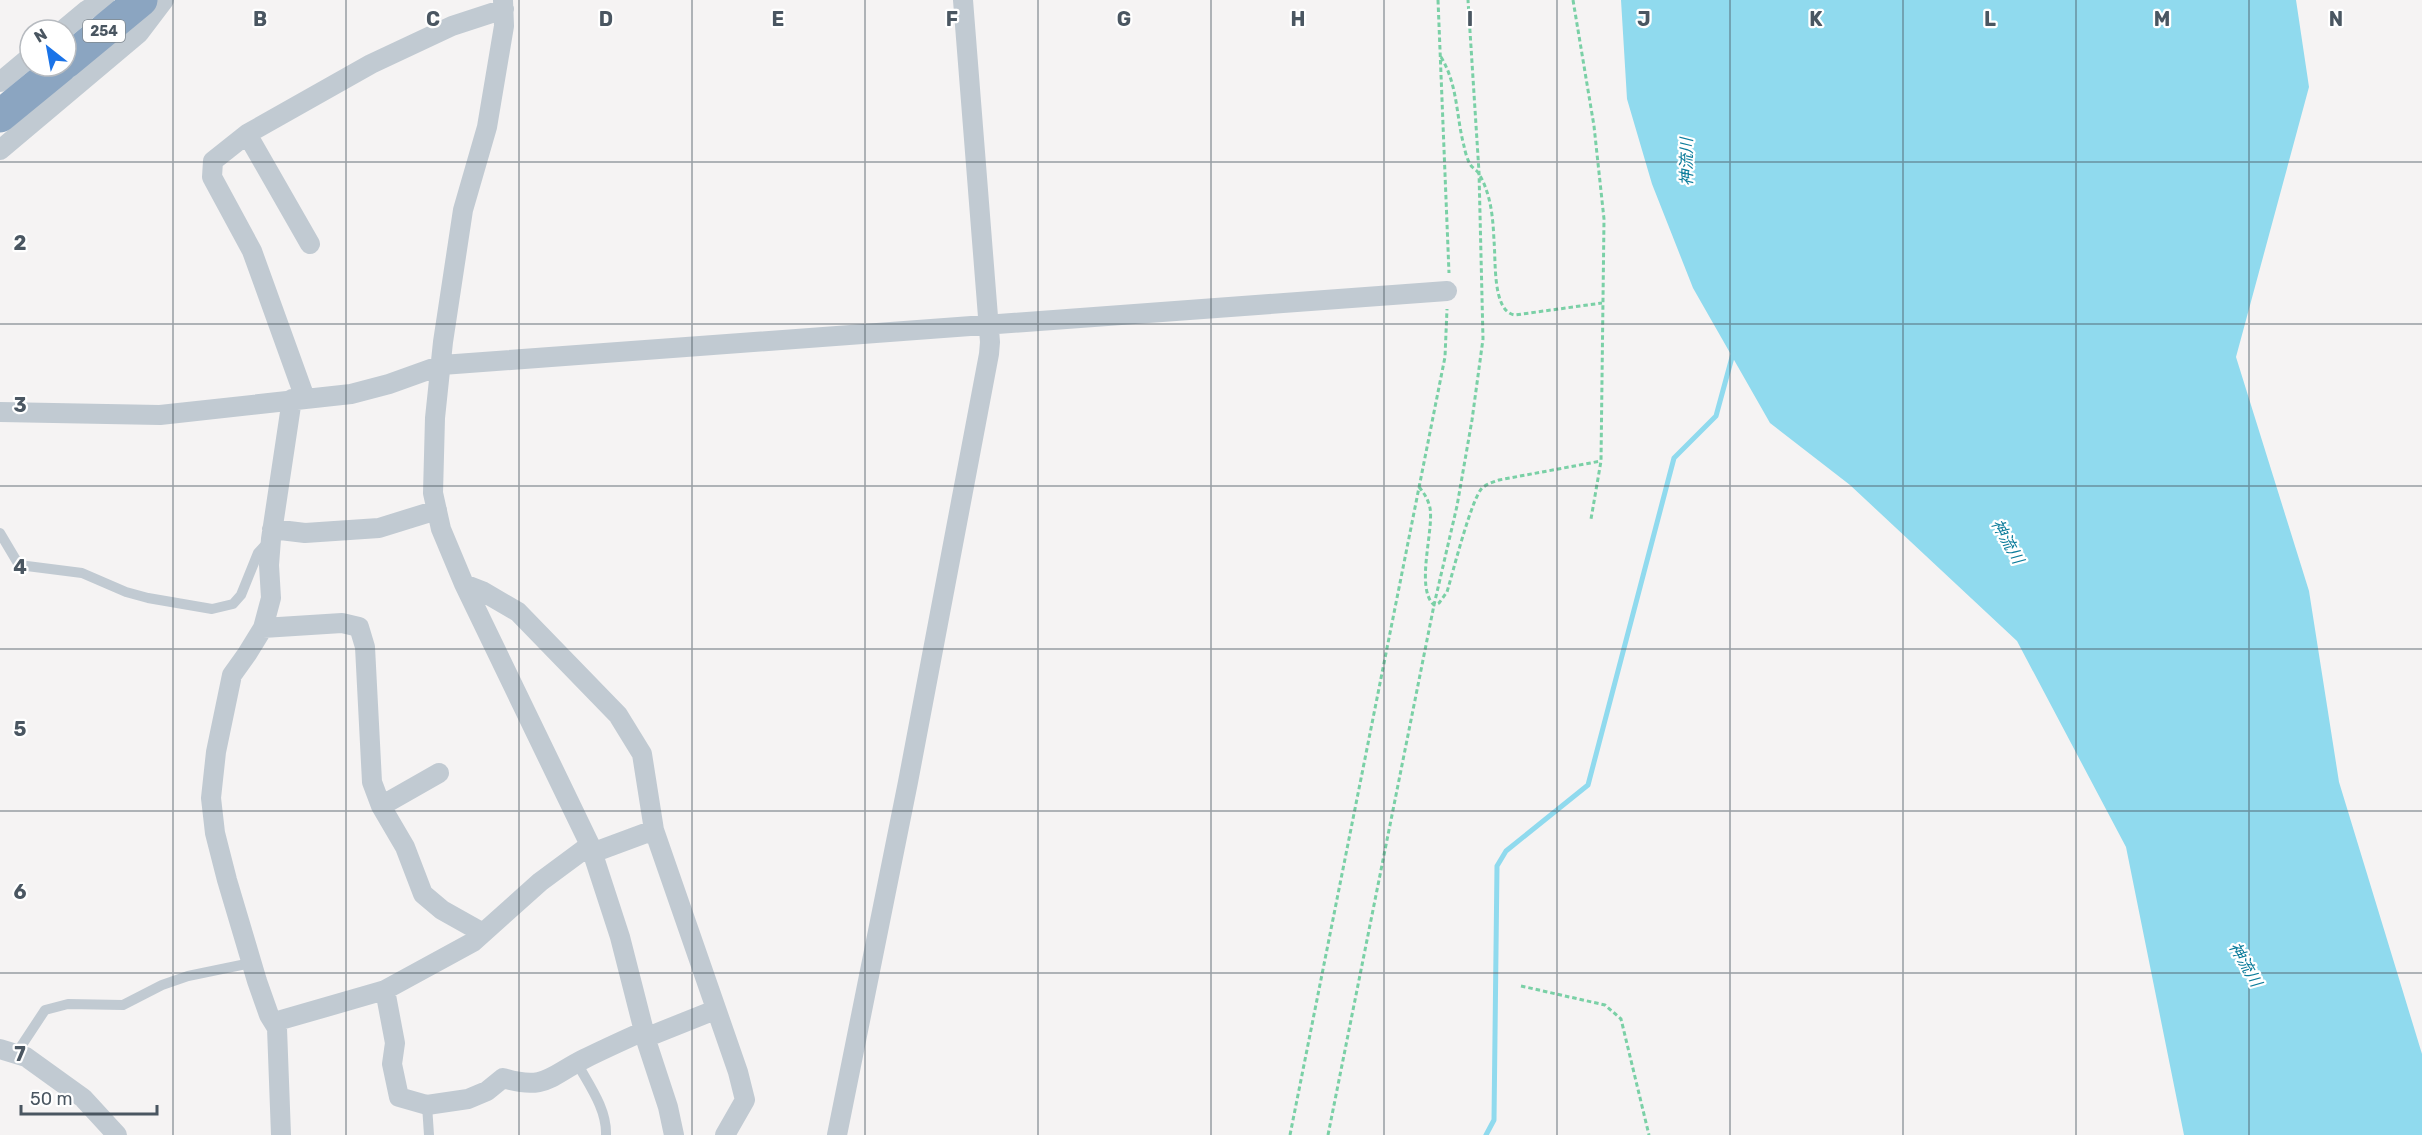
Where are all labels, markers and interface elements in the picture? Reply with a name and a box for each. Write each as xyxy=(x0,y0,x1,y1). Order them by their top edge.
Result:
text: B xyxy=(253,7,267,31)
text: C xyxy=(426,7,440,31)
text: D xyxy=(599,7,613,31)
text: E xyxy=(772,7,784,31)
text: F xyxy=(946,7,958,31)
text: G xyxy=(1117,7,1131,31)
text: H xyxy=(1291,7,1305,31)
text: I xyxy=(1467,7,1473,31)
text: J xyxy=(1637,7,1651,31)
text: K xyxy=(1809,7,1823,31)
text: L xyxy=(1984,7,1996,31)
text: M xyxy=(2154,7,2170,31)
text: N xyxy=(2329,7,2343,31)
north arrow xyxy=(18,18,78,78)
road number: 254 xyxy=(83,20,125,42)
text: N xyxy=(31,24,50,47)
water label: 神流川 xyxy=(1677,136,1696,186)
text: 2 xyxy=(14,231,27,255)
text: 3 xyxy=(13,393,27,417)
water label: 神流川 xyxy=(1988,516,2028,569)
text: 4 xyxy=(13,555,27,579)
text: 5 xyxy=(14,717,27,741)
text: 6 xyxy=(13,880,27,904)
water label: 神流川 xyxy=(2225,939,2267,992)
text: 7 xyxy=(14,1042,26,1066)
scale bar xyxy=(21,1078,158,1116)
text: 50 m xyxy=(30,1088,73,1110)

